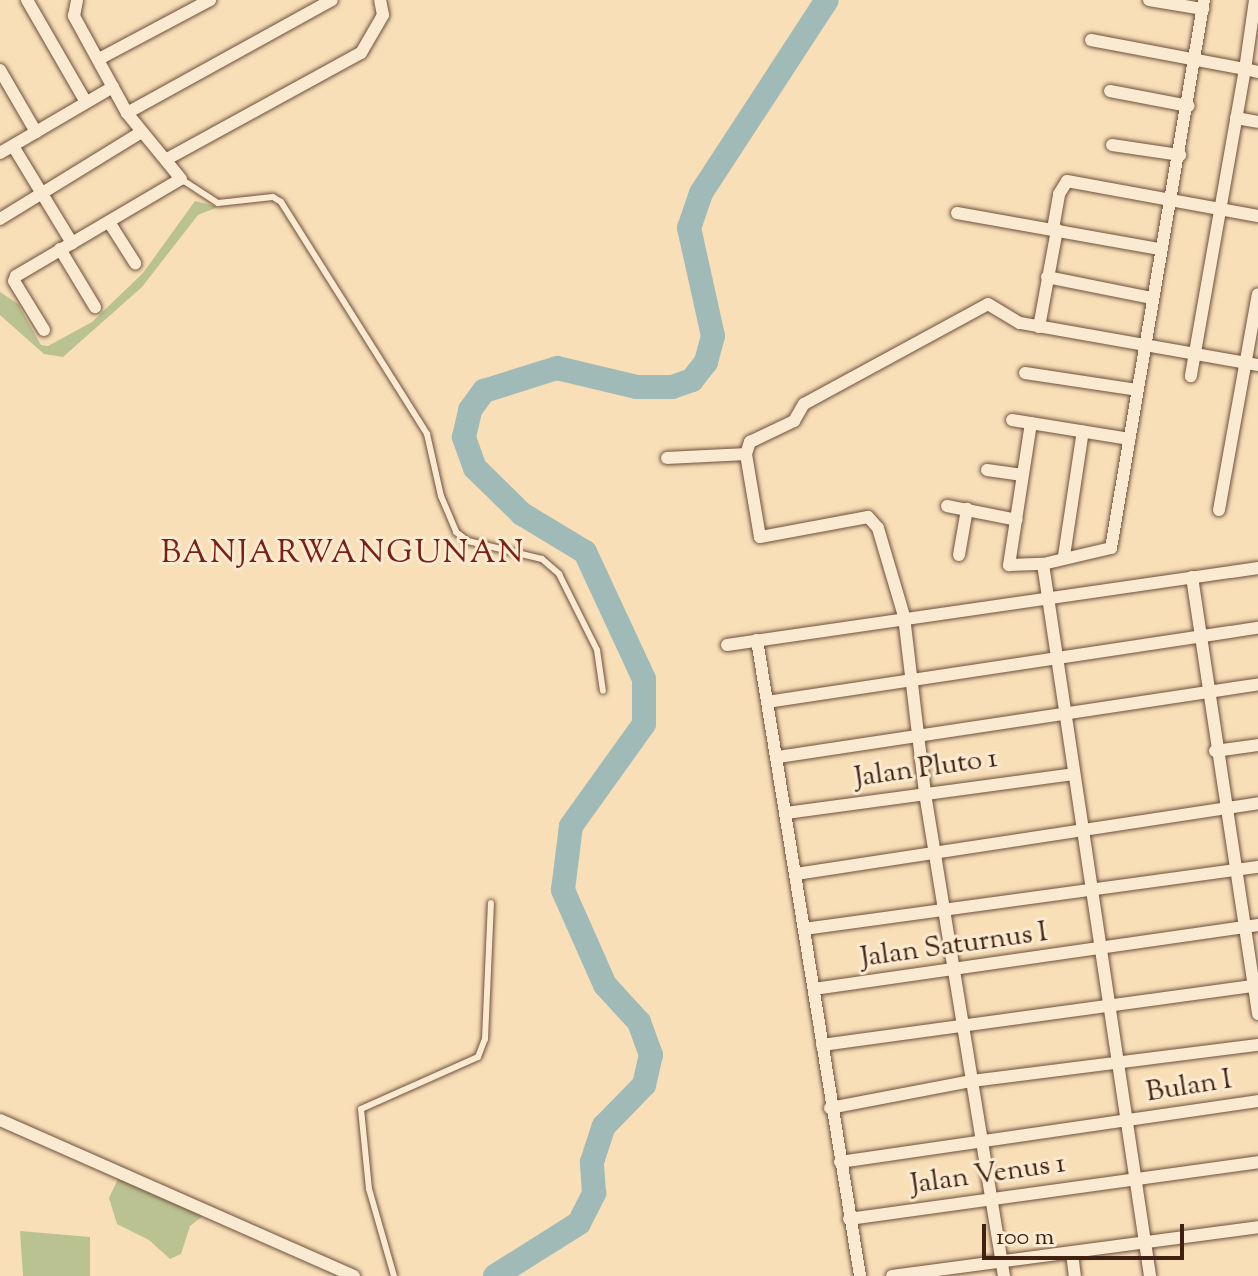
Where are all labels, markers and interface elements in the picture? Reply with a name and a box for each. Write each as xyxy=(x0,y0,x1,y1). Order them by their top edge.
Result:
district label: BANJARWANGUNAN xyxy=(161,535,525,573)
street label: Jalan Pluto 1 xyxy=(852,742,1000,796)
street label: Jalan Saturnus I xyxy=(858,916,1050,976)
street label: Bulan I xyxy=(1144,1064,1234,1110)
street label: Jalan Venus 1 xyxy=(908,1148,1068,1202)
scale bar xyxy=(986,1208,1188,1258)
text: 100 m xyxy=(996,1221,1054,1255)

